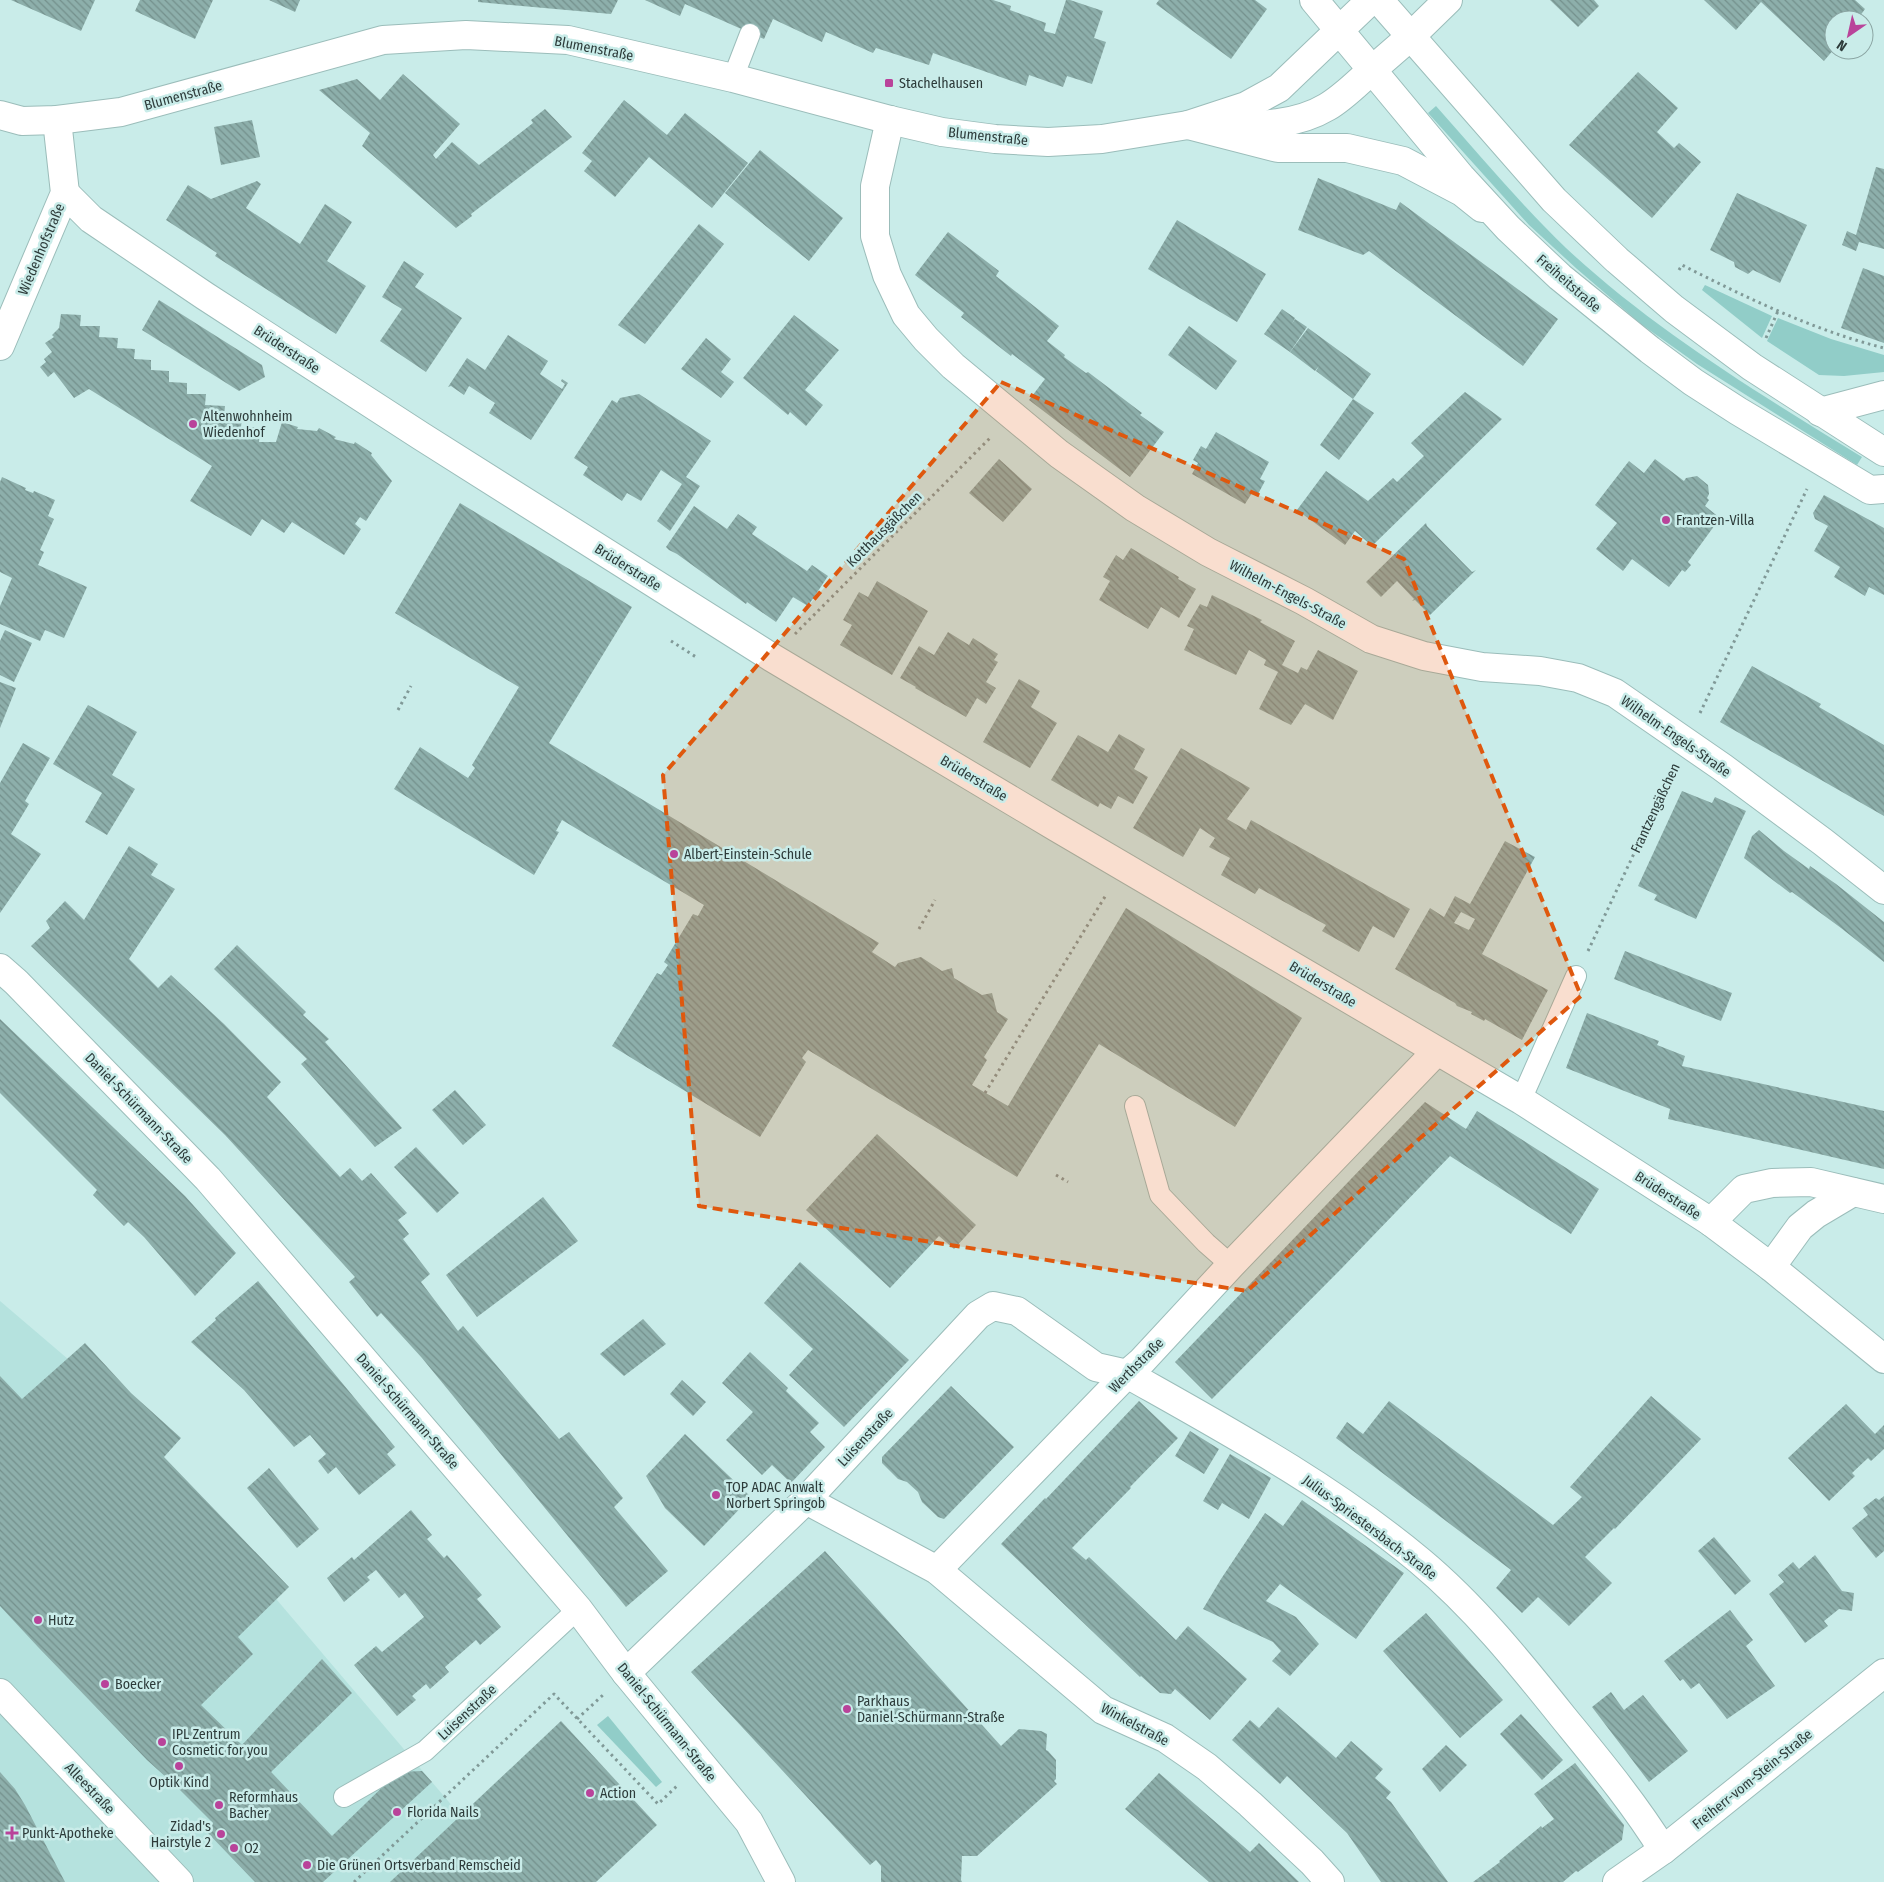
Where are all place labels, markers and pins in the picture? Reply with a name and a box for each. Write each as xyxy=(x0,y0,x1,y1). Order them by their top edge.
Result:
place label: Stachelhausen xyxy=(899,75,983,92)
marker: Stachelhausen xyxy=(883,77,895,89)
place label: Altenwohnheim Wiedenhof xyxy=(203,408,293,441)
marker: Altenwohnheim Wiedenhof xyxy=(187,418,199,430)
place label: Frantzen-Villa xyxy=(1676,512,1754,529)
marker: Frantzen-Villa xyxy=(1660,514,1672,526)
place label: Albert-Einstein-Schule xyxy=(684,846,812,863)
marker: Albert-Einstein-Schule xyxy=(668,848,680,860)
place label: TOP ADAC Anwalt Norbert Springob xyxy=(726,1479,825,1512)
marker: TOP ADAC Anwalt Norbert Springob xyxy=(710,1489,722,1501)
place label: Hutz xyxy=(48,1612,74,1629)
marker: Hutz xyxy=(32,1614,44,1626)
place label: Boecker xyxy=(115,1676,161,1693)
marker: Boecker xyxy=(99,1678,111,1690)
place label: Parkhaus Daniel-Schürmann-Straße xyxy=(857,1693,1005,1726)
marker: Parkhaus Daniel-Schürmann-Straße xyxy=(841,1703,853,1715)
place label: IPL Zentrum Cosmetic for you xyxy=(172,1726,268,1759)
marker: IPL Zentrum Cosmetic for you xyxy=(156,1736,168,1748)
marker: Optik Kind xyxy=(173,1760,185,1772)
place label: Optik Kind xyxy=(149,1774,209,1791)
place label: Action xyxy=(600,1785,636,1802)
marker: Action xyxy=(584,1787,596,1799)
place label: Reformhaus Bacher xyxy=(229,1789,298,1822)
marker: Reformhaus Bacher xyxy=(213,1799,225,1811)
place label: Florida Nails xyxy=(407,1804,479,1821)
marker: Florida Nails xyxy=(391,1806,403,1818)
place label: Zidad's Hairstyle 2 xyxy=(151,1818,211,1851)
place label: Punkt-Apotheke xyxy=(22,1825,114,1842)
marker: Punkt-Apotheke xyxy=(6,1827,18,1839)
marker: Zidad's Hairstyle 2 xyxy=(215,1828,227,1840)
place label: O2 xyxy=(244,1840,259,1857)
marker: O2 xyxy=(228,1842,240,1854)
place label: Die Grünen Ortsverband Remscheid xyxy=(317,1857,521,1874)
marker: Die Grünen Ortsverband Remscheid xyxy=(301,1859,313,1871)

